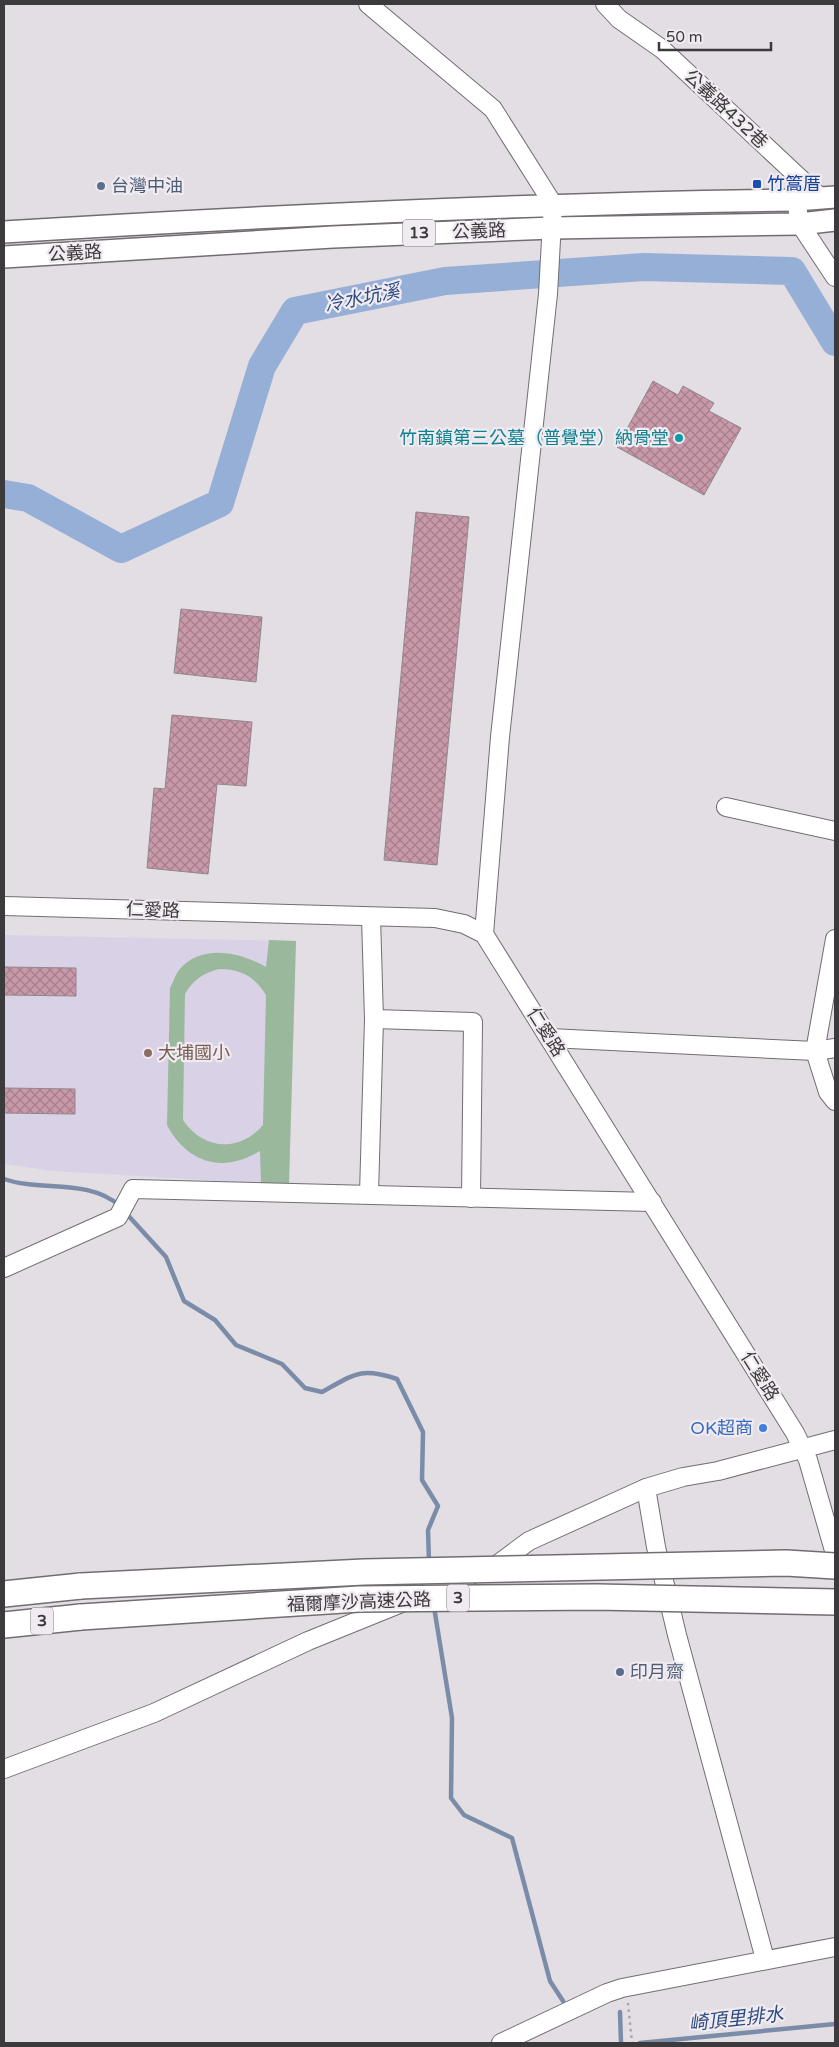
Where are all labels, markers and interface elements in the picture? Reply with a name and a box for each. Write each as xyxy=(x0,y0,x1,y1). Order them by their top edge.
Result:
scale bar xyxy=(659,20,772,52)
text: 50 m xyxy=(666,28,703,46)
street label: 公義路432巷 xyxy=(680,65,772,153)
place label: 竹篙厝 xyxy=(767,173,821,195)
place label: 台灣中油 xyxy=(111,175,183,197)
marker: 竹篙厝 xyxy=(751,178,763,190)
marker: 台灣中油 xyxy=(95,180,107,192)
street label: 公義路 xyxy=(452,219,506,243)
road number: 13 xyxy=(403,220,435,247)
street label: 公義路 xyxy=(47,241,103,265)
water label: 冷水坑溪 xyxy=(323,279,404,316)
place label: 竹南鎮第三公墓（普覺堂）納骨堂 xyxy=(399,427,669,449)
marker: 竹南鎮第三公墓（普覺堂）納骨堂 xyxy=(673,432,685,444)
street label: 仁愛路 xyxy=(126,898,180,922)
street label: 仁愛路 xyxy=(522,1003,570,1061)
place label: 大埔國小 xyxy=(158,1042,230,1064)
marker: 大埔國小 xyxy=(142,1047,154,1059)
street label: 仁愛路 xyxy=(736,1347,784,1405)
place label: OK超商 xyxy=(690,1417,753,1439)
marker: OK超商 xyxy=(757,1422,769,1434)
road number: 3 xyxy=(447,1585,469,1612)
street label: 福爾摩沙高速公路 xyxy=(287,1588,431,1616)
road number: 3 xyxy=(31,1608,53,1634)
place label: 印月齋 xyxy=(630,1661,684,1683)
marker: 印月齋 xyxy=(614,1666,626,1678)
water label: 崎頂里排水 xyxy=(688,2003,785,2035)

